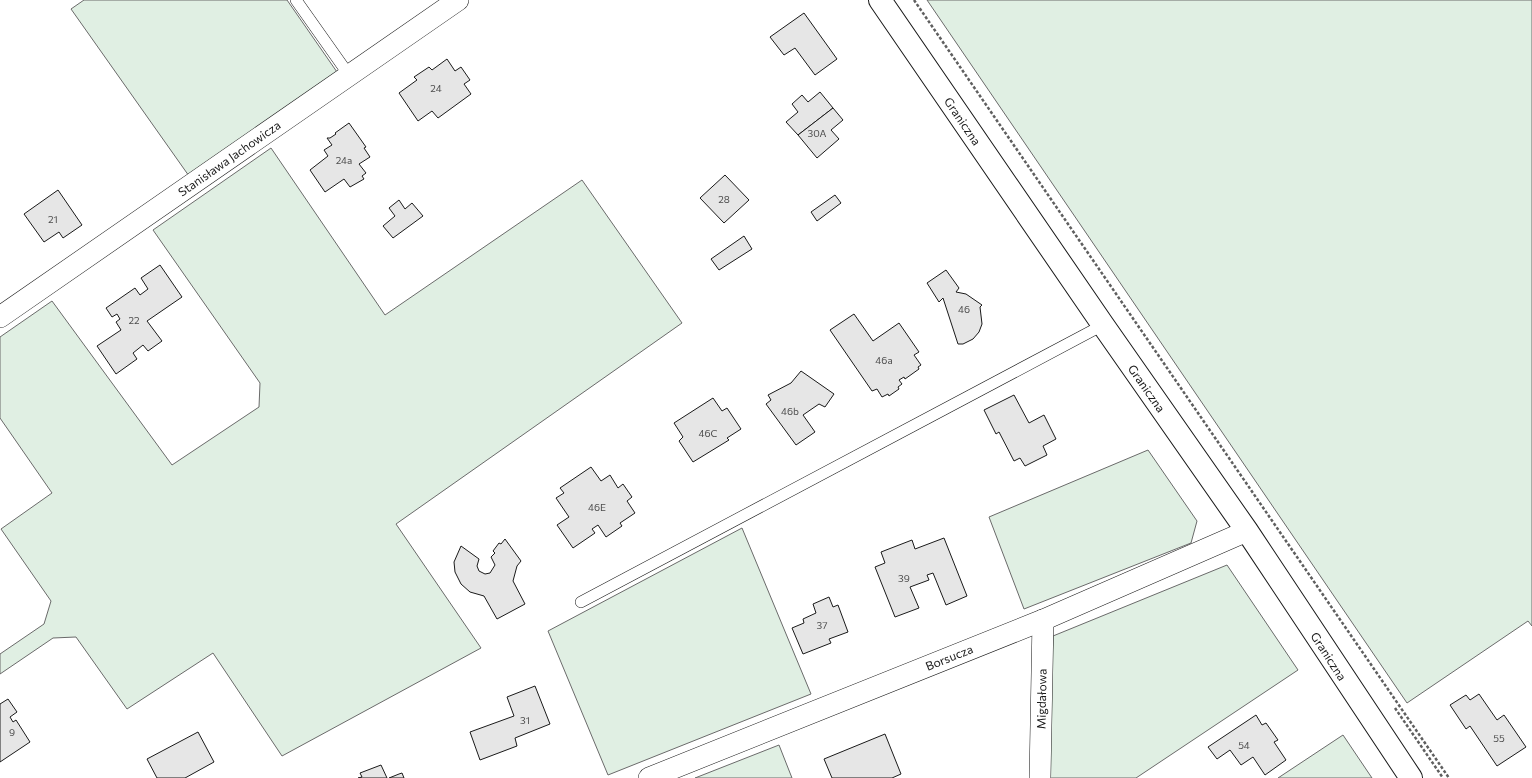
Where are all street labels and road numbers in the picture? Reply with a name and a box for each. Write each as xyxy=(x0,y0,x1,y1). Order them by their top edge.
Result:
street label: Graniczna xyxy=(942,94,984,148)
street label: Stanisława Jachowicza xyxy=(175,117,283,199)
street label: Graniczna xyxy=(1126,362,1168,414)
street label: Graniczna xyxy=(1308,629,1350,683)
street label: Borsucza xyxy=(923,641,975,673)
street label: Migdałowa xyxy=(1033,669,1049,729)

